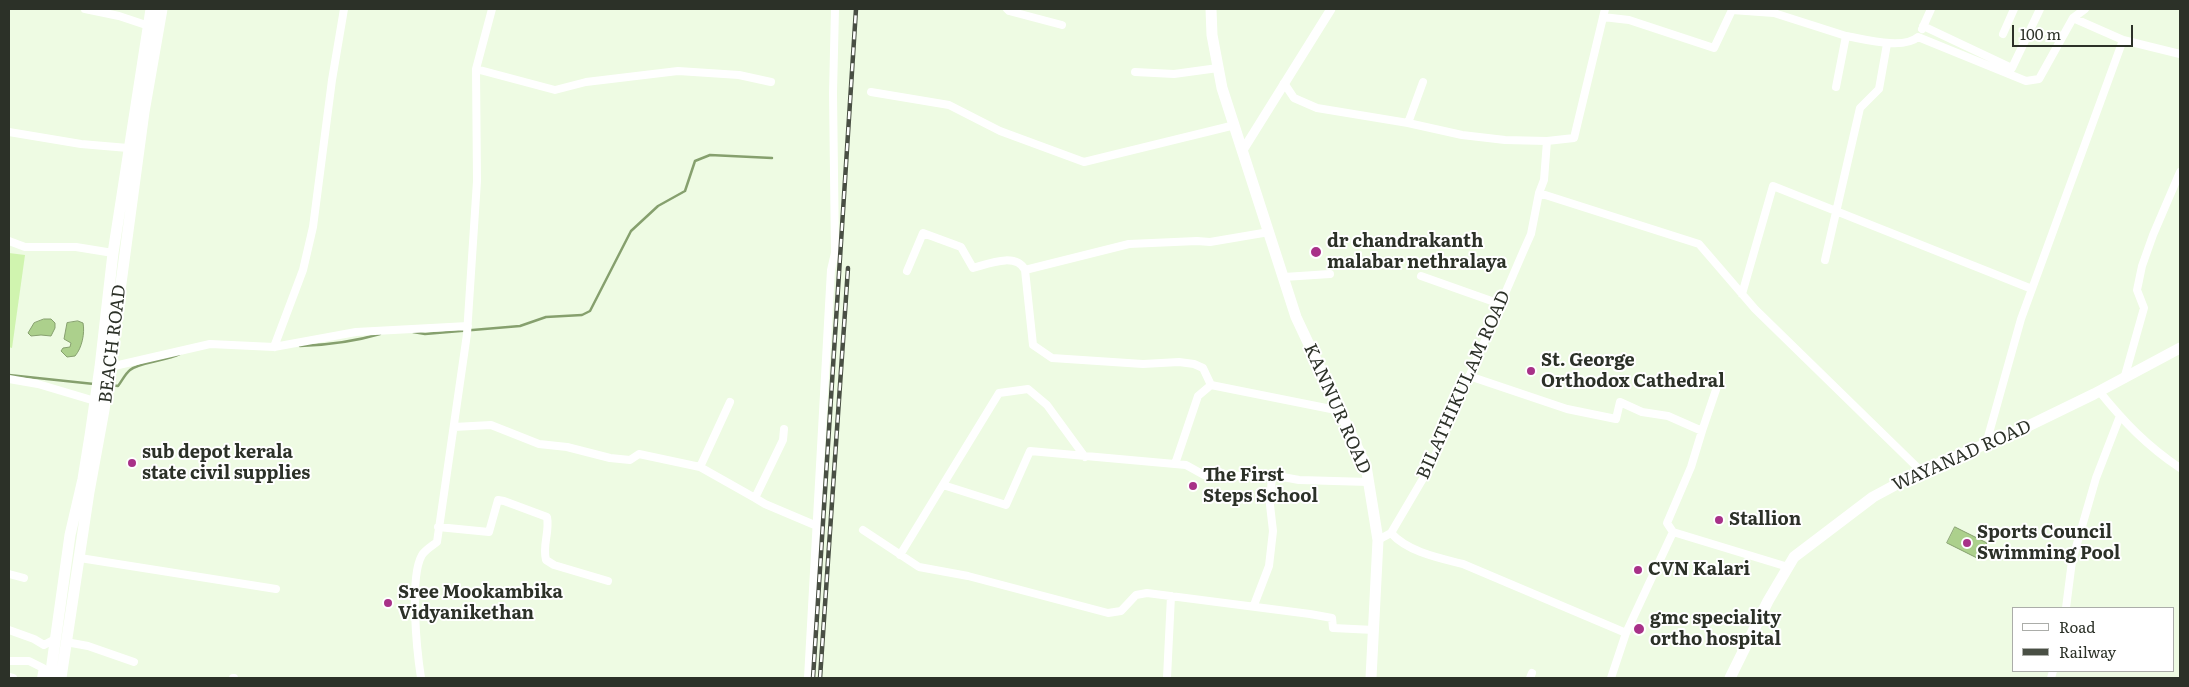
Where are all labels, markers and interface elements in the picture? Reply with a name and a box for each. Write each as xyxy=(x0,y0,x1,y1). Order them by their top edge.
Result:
scale bar xyxy=(2014,15,2135,47)
text: 100 m xyxy=(2020,22,2061,45)
place label: dr chandrakanth malabar nethralaya xyxy=(1327,231,1507,274)
marker: dr chandrakanth malabar nethralaya xyxy=(1309,245,1323,259)
street label: BEACH ROAD xyxy=(95,283,131,405)
street label: BILATHIKULAM ROAD xyxy=(1413,287,1515,483)
street label: KANNUR ROAD xyxy=(1299,341,1375,477)
place label: St. George Orthodox Cathedral xyxy=(1541,350,1725,392)
marker: St. George Orthodox Cathedral xyxy=(1525,365,1537,377)
street label: WAYANAD ROAD xyxy=(1889,416,2035,496)
place label: sub depot kerala state civil supplies xyxy=(142,442,310,484)
marker: sub depot kerala state civil supplies xyxy=(126,457,138,469)
place label: The First Steps School xyxy=(1203,465,1318,508)
marker: The First Steps School xyxy=(1187,480,1199,492)
place label: Stallion xyxy=(1729,509,1801,531)
marker: Stallion xyxy=(1713,514,1725,526)
place label: Sports Council Swimming Pool xyxy=(1977,522,2120,564)
marker: Sports Council Swimming Pool xyxy=(1961,537,1973,549)
place label: CVN Kalari xyxy=(1648,559,1750,581)
marker: CVN Kalari xyxy=(1632,564,1644,576)
place label: Sree Mookambika Vidyanikethan xyxy=(398,582,563,624)
marker: Sree Mookambika Vidyanikethan xyxy=(382,597,394,609)
legend xyxy=(2012,607,2174,672)
place label: gmc speciality ortho hospital xyxy=(1650,608,1781,650)
text: Road xyxy=(2059,615,2095,638)
marker: gmc speciality ortho hospital xyxy=(1632,622,1646,636)
text: Railway xyxy=(2059,640,2116,663)

